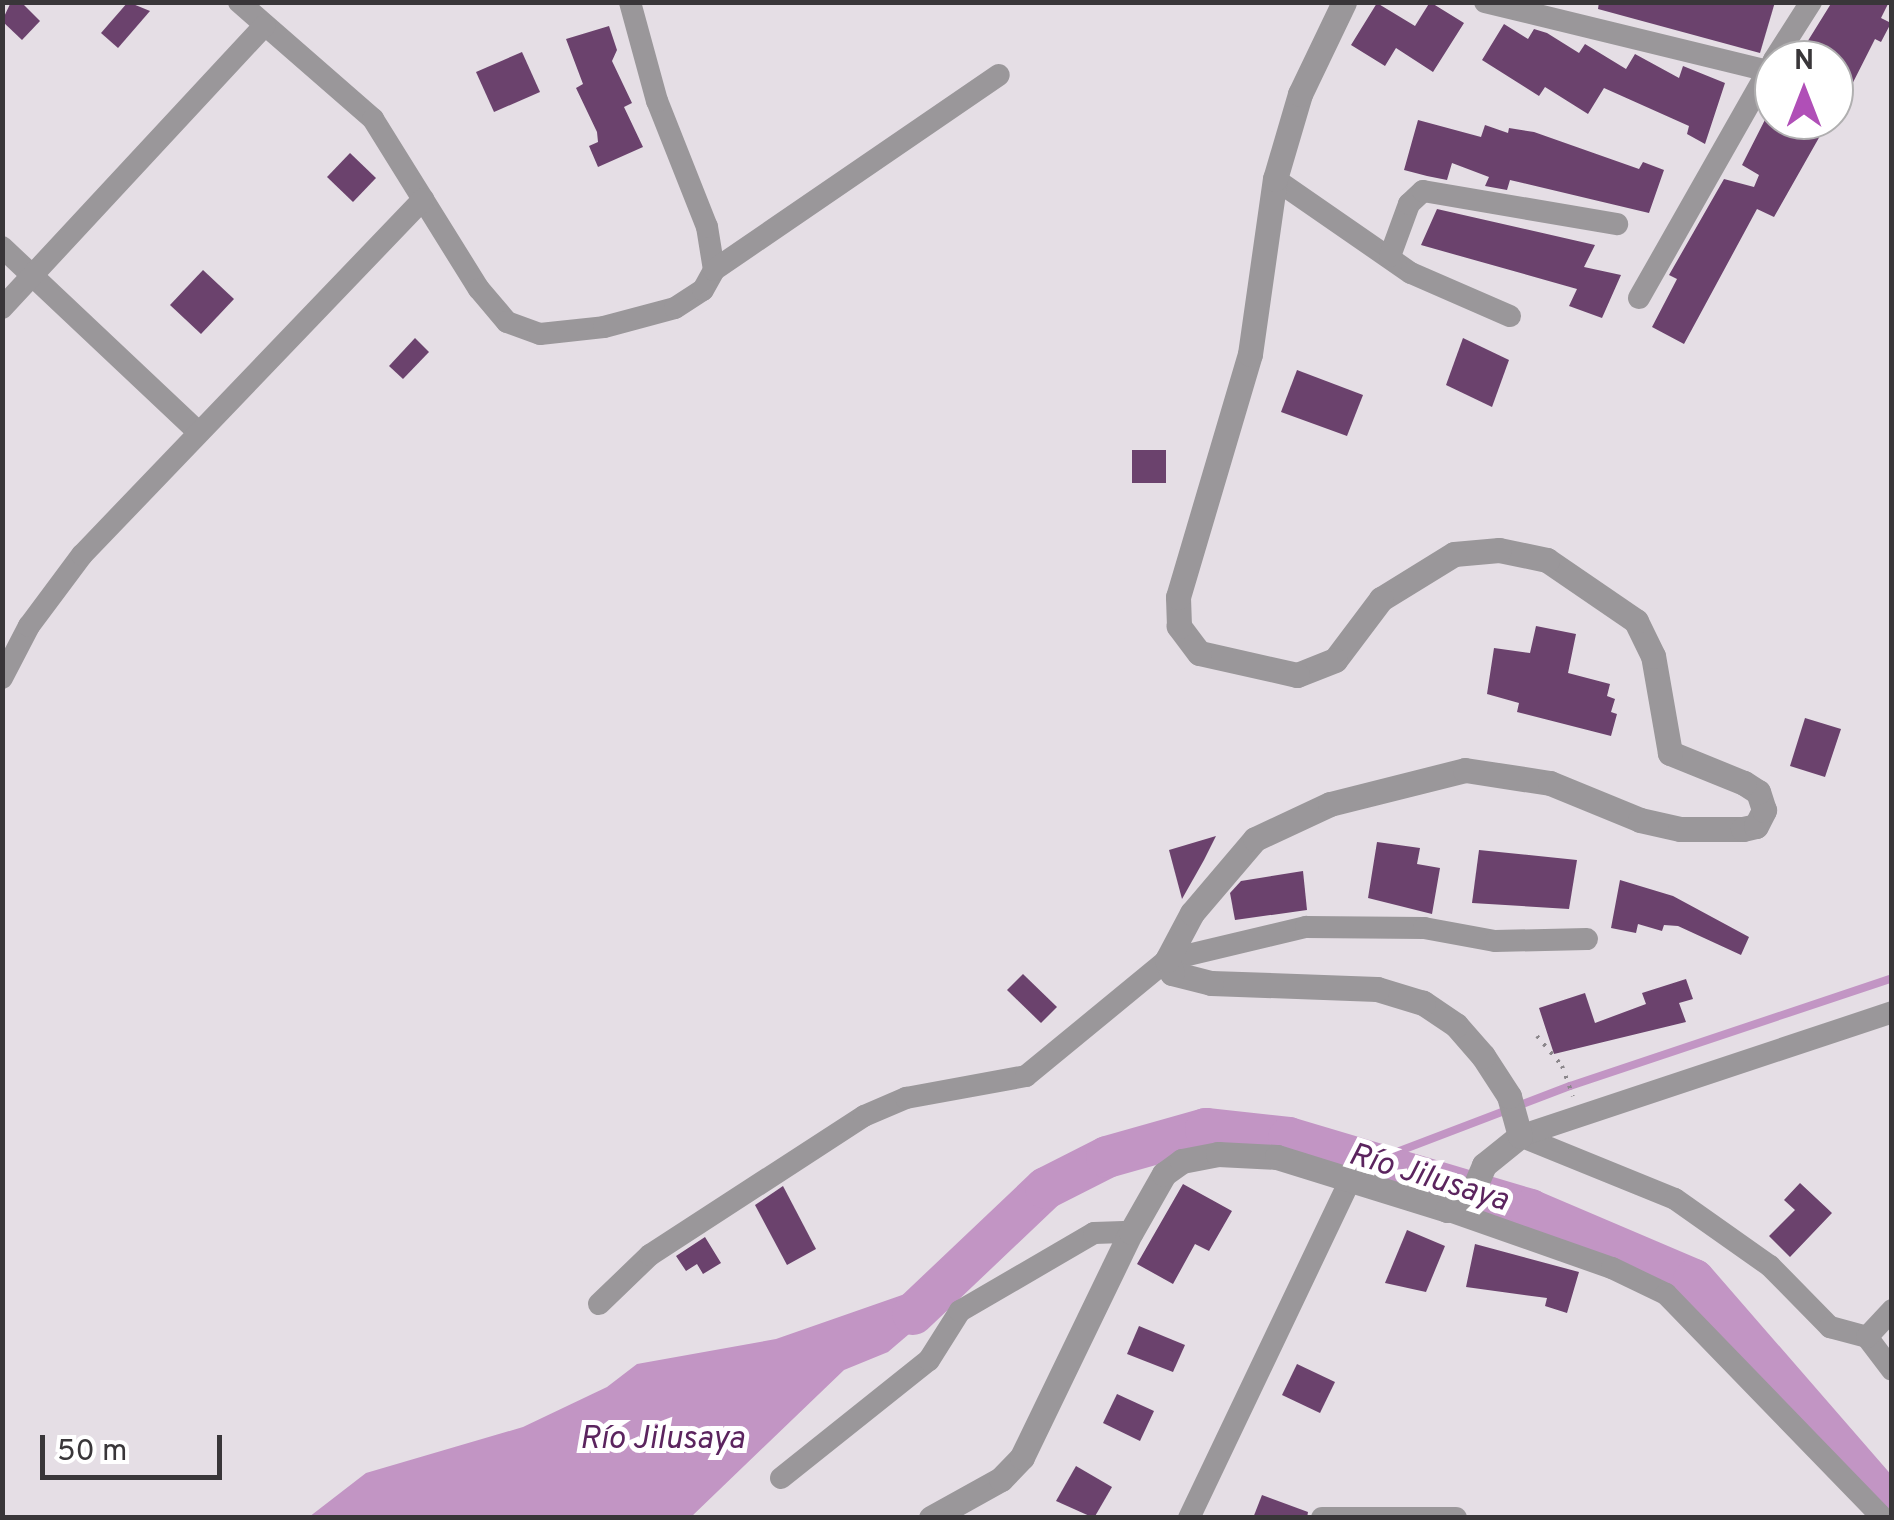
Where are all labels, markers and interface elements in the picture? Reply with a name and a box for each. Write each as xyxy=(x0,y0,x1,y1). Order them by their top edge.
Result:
north arrow xyxy=(1754,40,1854,140)
text: N xyxy=(1794,44,1814,80)
water label: Río Jilusaya xyxy=(1344,1137,1512,1221)
scale bar xyxy=(45,1415,228,1477)
water label: Río Jilusaya xyxy=(580,1421,744,1459)
text: 50 m xyxy=(57,1434,127,1471)

